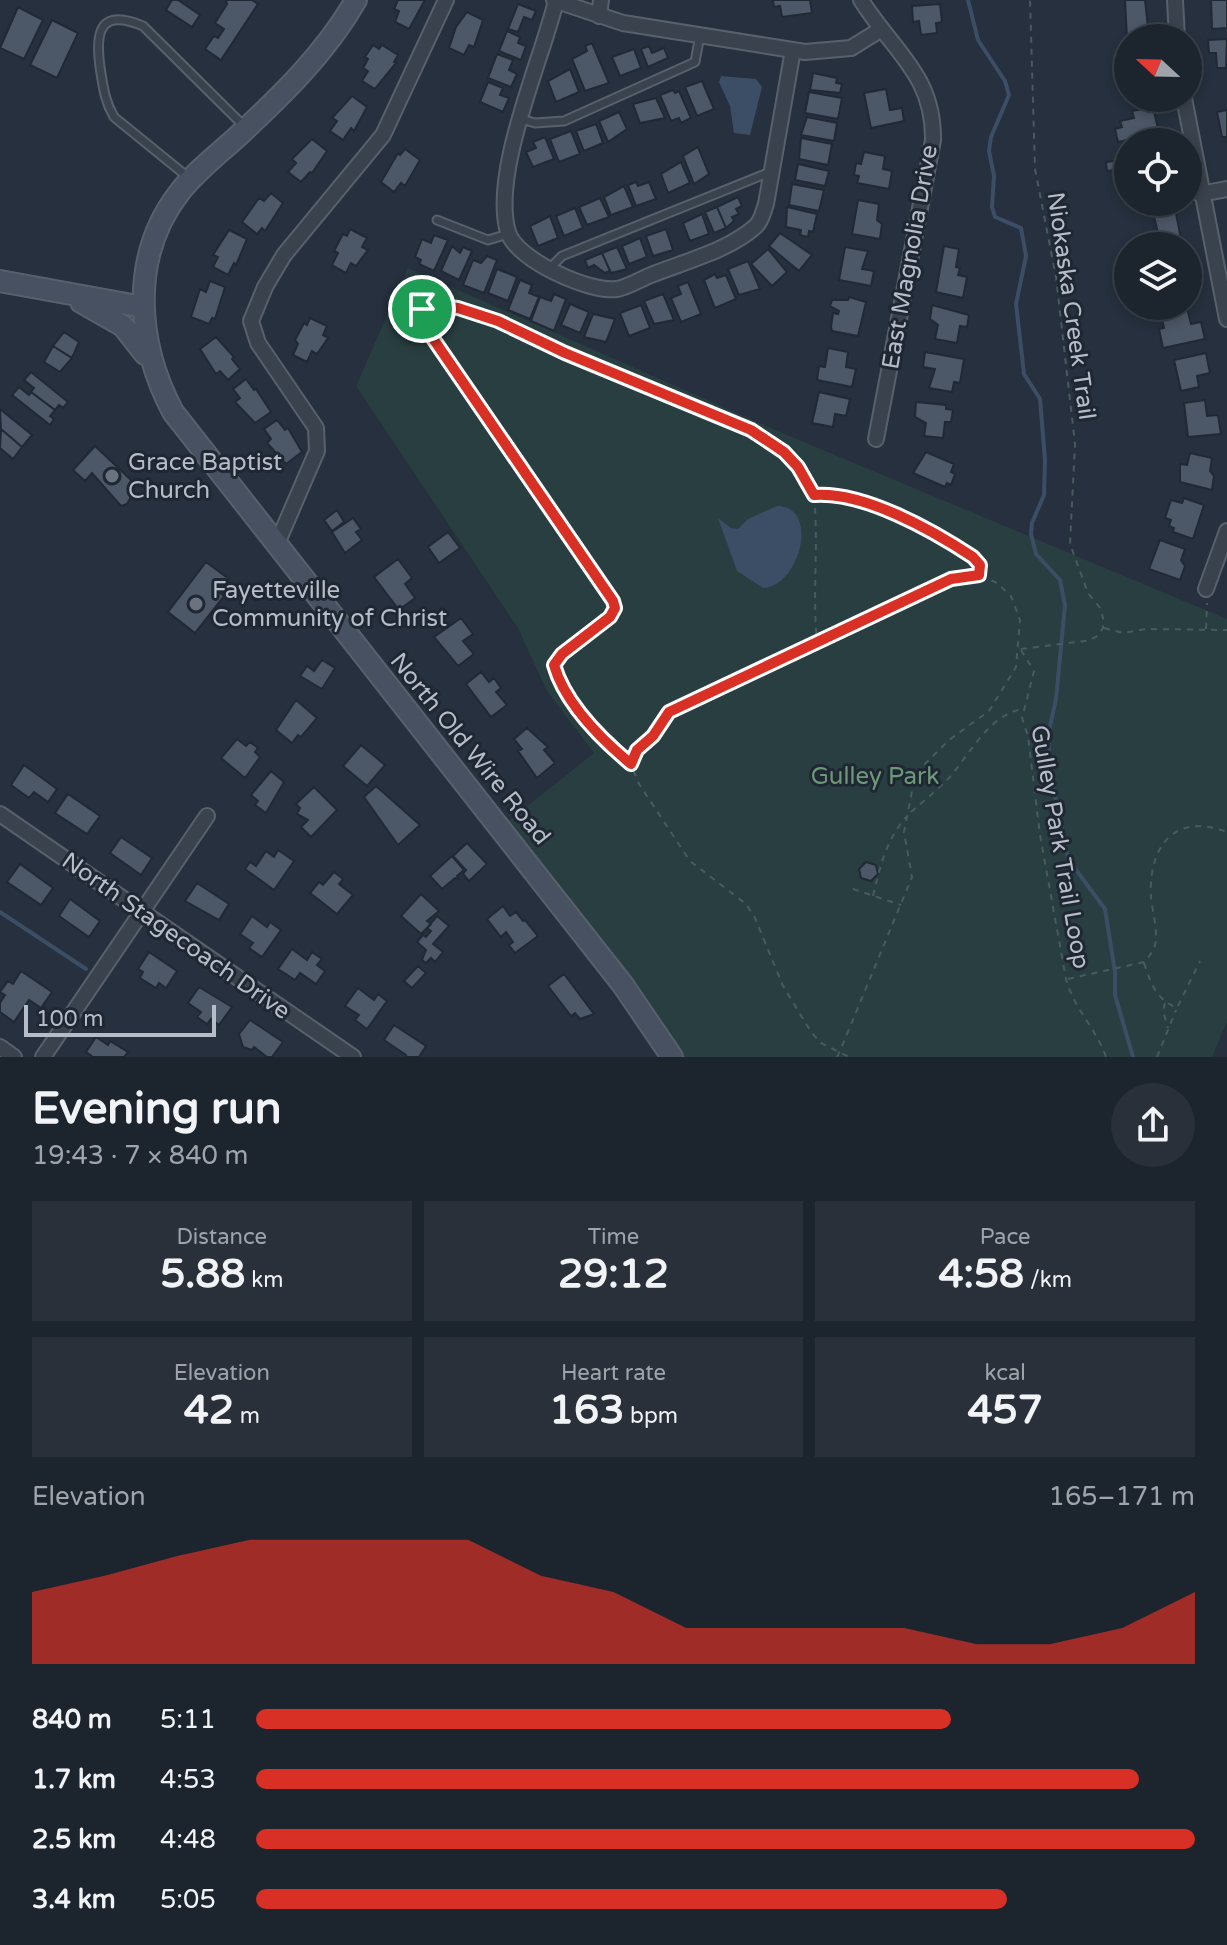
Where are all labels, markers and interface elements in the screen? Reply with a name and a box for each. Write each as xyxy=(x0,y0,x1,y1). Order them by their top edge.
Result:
north arrow xyxy=(1114,24,1202,112)
map controls xyxy=(1114,24,1202,320)
button: locate xyxy=(1114,128,1202,216)
street label: East Magnolia Drive xyxy=(876,143,944,371)
street label: Niokaska Creek Trail xyxy=(1041,190,1101,422)
button: layers xyxy=(1114,232,1202,320)
pin xyxy=(388,275,456,343)
icon: arrive xyxy=(400,287,444,331)
place label: Grace Baptist Church xyxy=(128,448,282,505)
marker: Grace Baptist Church xyxy=(103,467,121,485)
place label: Fayetteville Community of Christ xyxy=(212,576,447,633)
marker: Fayetteville Community of Christ xyxy=(187,595,205,613)
street label: North Old Wire Road xyxy=(384,647,556,851)
street label: Gulley Park Trail Loop xyxy=(1024,723,1096,971)
park label: Gulley Park xyxy=(811,762,939,791)
street label: North Stagecoach Drive xyxy=(56,846,296,1026)
scale bar xyxy=(24,1001,216,1037)
text: 100 m xyxy=(36,1006,103,1032)
text: Evening run xyxy=(32,1083,281,1136)
button: share xyxy=(1111,1083,1195,1167)
text: 19:43 · 7 × 840 m xyxy=(32,1140,248,1171)
text: Distance xyxy=(177,1224,267,1250)
text: Time xyxy=(588,1224,639,1250)
text: Pace xyxy=(980,1224,1030,1250)
text: 5.88 xyxy=(160,1250,245,1298)
text: 29:12 xyxy=(558,1250,669,1298)
text: 4:58 xyxy=(938,1250,1024,1298)
text: km xyxy=(245,1267,283,1293)
text: /km xyxy=(1024,1267,1072,1293)
text: Elevation xyxy=(174,1360,270,1386)
text: Heart rate xyxy=(561,1360,666,1386)
text: kcal xyxy=(984,1360,1026,1386)
text: 42 xyxy=(184,1386,234,1434)
text: 163 xyxy=(549,1386,624,1434)
text: 457 xyxy=(967,1386,1043,1434)
text: m xyxy=(234,1403,260,1429)
text: bpm xyxy=(624,1403,678,1429)
text: Elevation xyxy=(32,1481,146,1512)
text: 165–171 m xyxy=(1049,1481,1195,1512)
text: 840 m xyxy=(32,1704,112,1735)
text: 5:11 xyxy=(160,1704,216,1735)
text: 1.7 km xyxy=(32,1764,116,1795)
text: 4:53 xyxy=(160,1764,216,1795)
text: 2.5 km xyxy=(32,1824,116,1855)
text: 4:48 xyxy=(160,1824,216,1855)
text: 3.4 km xyxy=(32,1884,116,1915)
text: 5:05 xyxy=(160,1884,216,1915)

